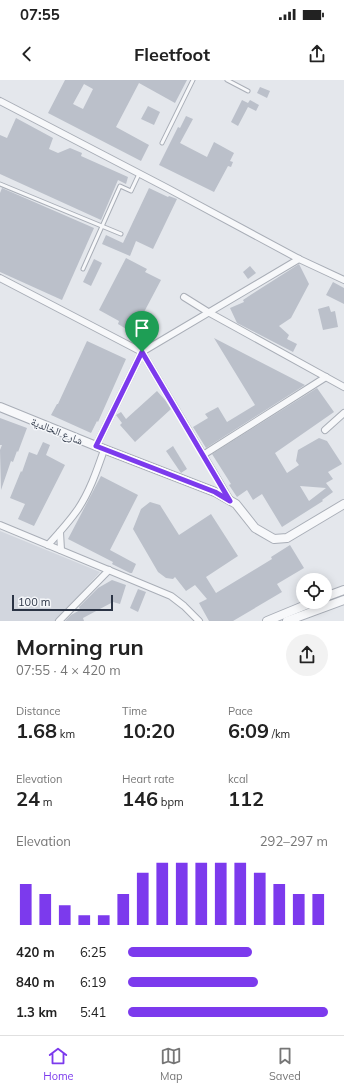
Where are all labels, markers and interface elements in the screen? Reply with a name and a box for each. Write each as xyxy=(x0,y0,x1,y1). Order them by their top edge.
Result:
text: 07:55 xyxy=(20,5,60,24)
icon: back xyxy=(16,43,38,65)
text: Fleetfoot xyxy=(134,43,210,66)
icon: share xyxy=(306,43,328,65)
pin xyxy=(125,311,159,352)
icon: arrive xyxy=(131,317,153,339)
street label: شارع الخالدية xyxy=(29,414,85,448)
map controls xyxy=(296,573,332,609)
button: locate xyxy=(296,573,332,609)
scale bar xyxy=(12,593,113,612)
text: 100 m xyxy=(18,595,50,609)
text: Morning run xyxy=(16,633,144,661)
button: share xyxy=(286,634,328,676)
text: 07:55 · 4 × 420 m xyxy=(16,662,121,678)
text: Distance xyxy=(16,704,60,718)
text: Time xyxy=(122,704,147,718)
text: Pace xyxy=(228,704,253,718)
text: 1.68 xyxy=(16,718,57,743)
text: 10:20 xyxy=(122,718,175,743)
text: 6:09 xyxy=(228,718,269,743)
text: km xyxy=(57,727,75,741)
text: /km xyxy=(269,727,290,741)
text: Elevation xyxy=(16,772,63,786)
text: Heart rate xyxy=(122,772,174,786)
text: kcal xyxy=(228,772,248,786)
text: 24 xyxy=(16,786,40,811)
text: 146 xyxy=(122,786,158,811)
text: 112 xyxy=(228,786,264,811)
text: m xyxy=(40,795,53,809)
text: bpm xyxy=(158,795,184,809)
text: Elevation xyxy=(16,833,71,849)
text: 292–297 m xyxy=(260,833,328,849)
text: 420 m xyxy=(16,944,55,960)
text: 6:25 xyxy=(80,944,106,960)
text: 840 m xyxy=(16,974,55,990)
text: 6:19 xyxy=(80,974,106,990)
text: 1.3 km xyxy=(16,1004,57,1020)
text: 5:41 xyxy=(80,1004,106,1020)
tab: Home xyxy=(43,1045,74,1083)
tab: Map xyxy=(160,1045,183,1083)
tab: Saved xyxy=(269,1045,301,1083)

